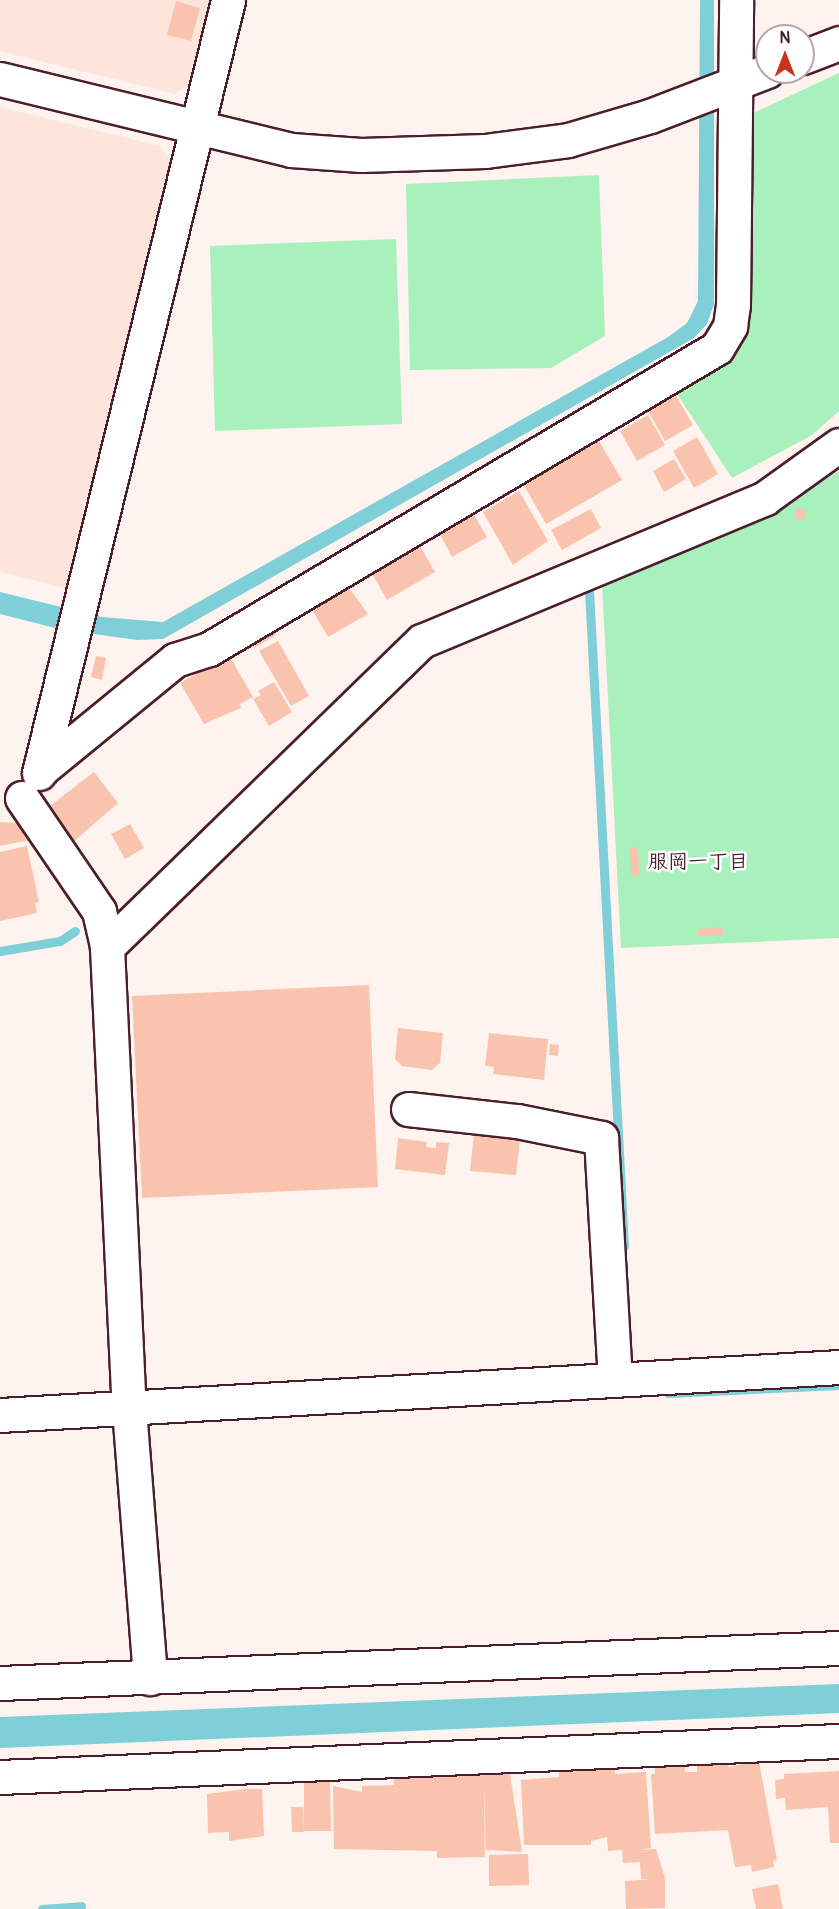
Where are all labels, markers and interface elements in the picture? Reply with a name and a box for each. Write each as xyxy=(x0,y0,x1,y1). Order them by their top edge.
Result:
north arrow xyxy=(755,24,815,84)
text: N xyxy=(780,28,790,48)
district label: 服岡一丁目 xyxy=(648,849,748,873)

